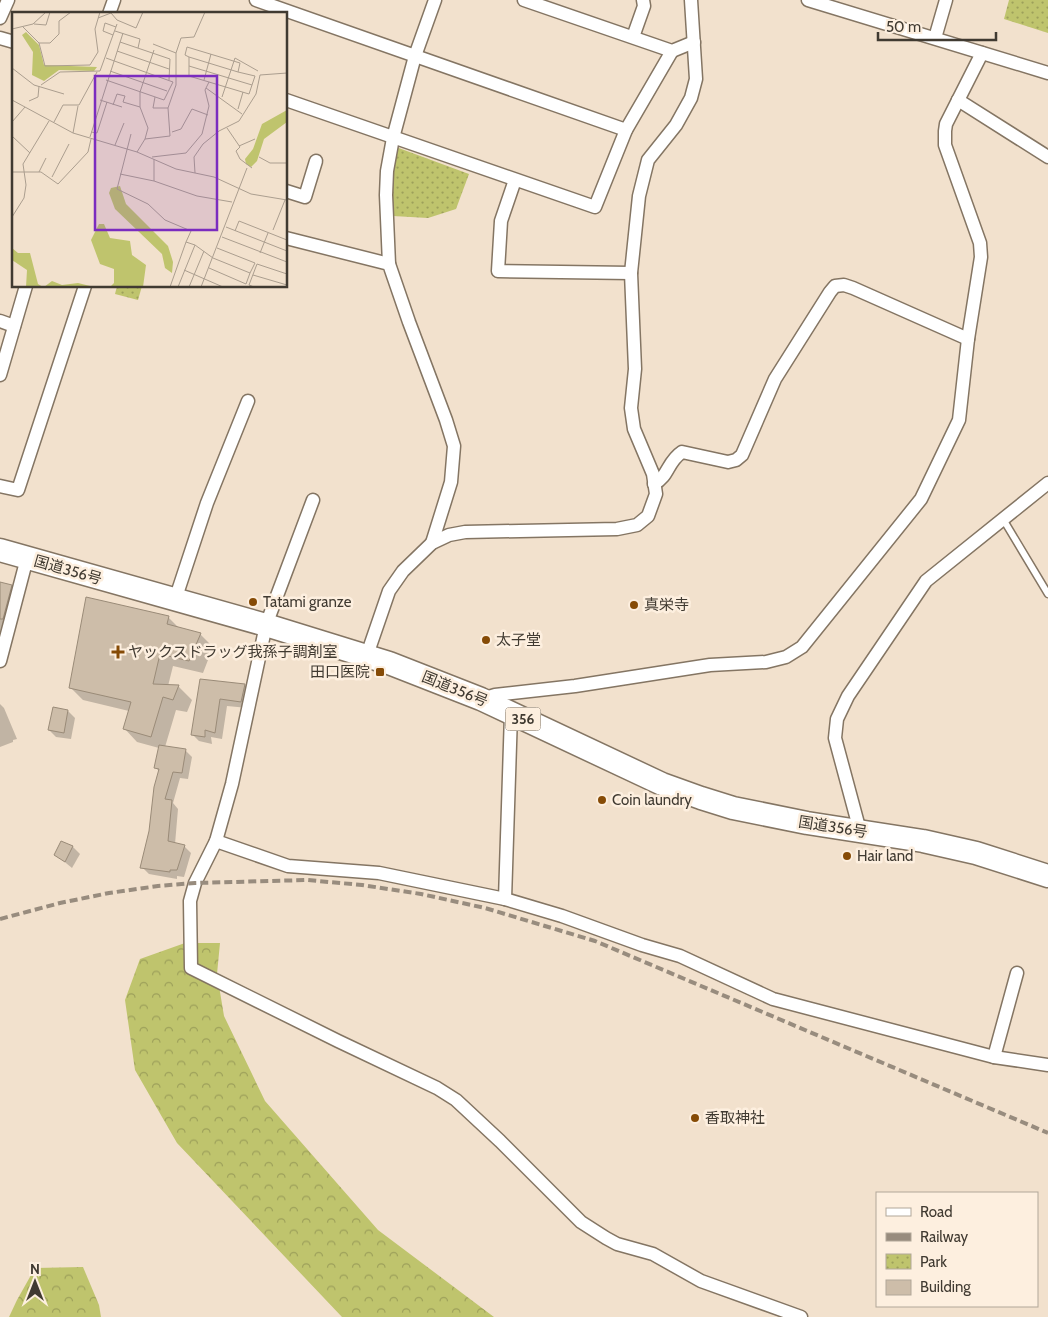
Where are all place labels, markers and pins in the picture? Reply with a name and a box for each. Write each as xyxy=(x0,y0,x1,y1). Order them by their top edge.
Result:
place label: Tatami granze xyxy=(263,593,352,611)
marker: Tatami granze xyxy=(247,596,259,608)
place label: 真栄寺 xyxy=(644,596,689,614)
marker: 真栄寺 xyxy=(628,599,640,611)
place label: 太子堂 xyxy=(496,631,541,649)
marker: 太子堂 xyxy=(480,634,492,646)
place label: ヤックスドラッグ我孫子調剤室 xyxy=(128,643,338,661)
marker: ヤックスドラッグ我孫子調剤室 xyxy=(112,646,124,658)
place label: 田口医院 xyxy=(310,663,370,681)
marker: 田口医院 xyxy=(374,666,386,678)
place label: Coin laundry xyxy=(612,791,692,809)
marker: Coin laundry xyxy=(596,794,608,806)
place label: Hair land xyxy=(857,847,913,865)
marker: Hair land xyxy=(841,850,853,862)
place label: 香取神社 xyxy=(705,1109,765,1127)
marker: 香取神社 xyxy=(689,1112,701,1124)

